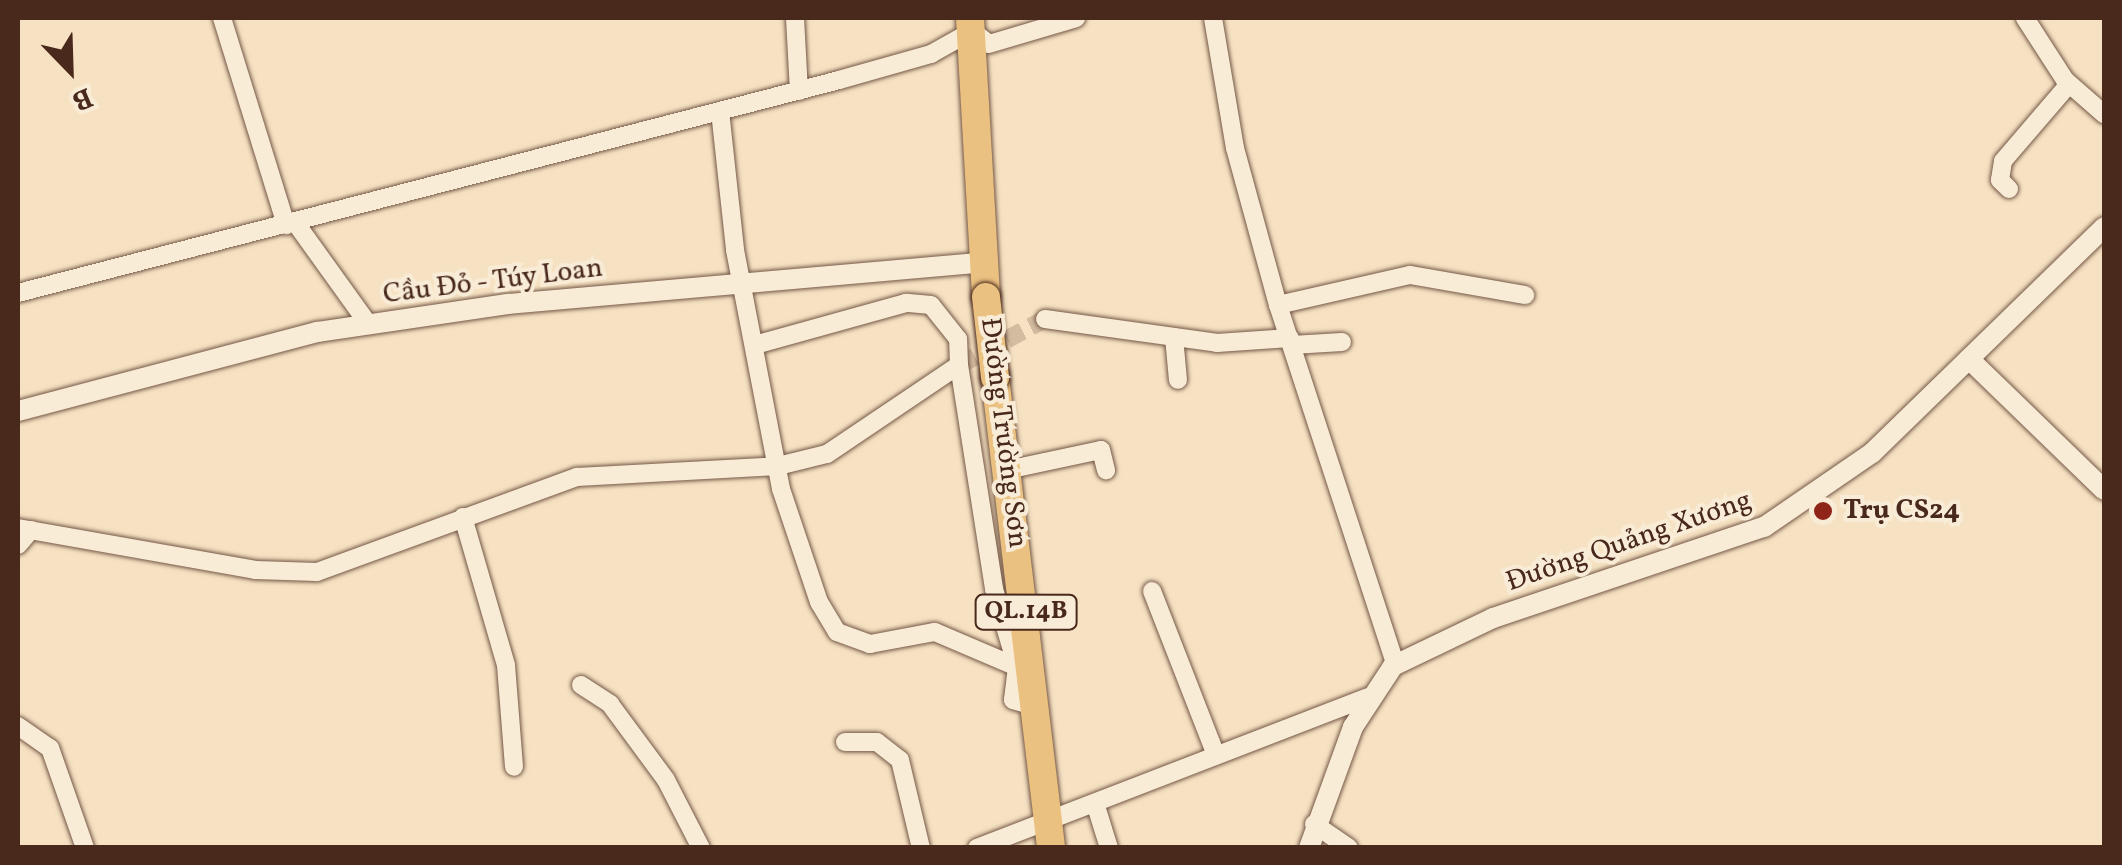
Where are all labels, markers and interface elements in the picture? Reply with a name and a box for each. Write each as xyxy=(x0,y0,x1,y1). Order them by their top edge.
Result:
north arrow xyxy=(20,20,120,120)
text: B xyxy=(66,76,98,120)
street label: Cầu Đỏ - Túy Loan xyxy=(380,252,606,312)
street label: Đường Trường Sơn xyxy=(972,315,1034,551)
street label: Đường Quảng Xương xyxy=(1502,484,1756,600)
place label: Trụ CS24 xyxy=(1843,494,1960,528)
marker: Trụ CS24 xyxy=(1812,500,1834,522)
road number: QL.14B xyxy=(974,592,1078,632)

